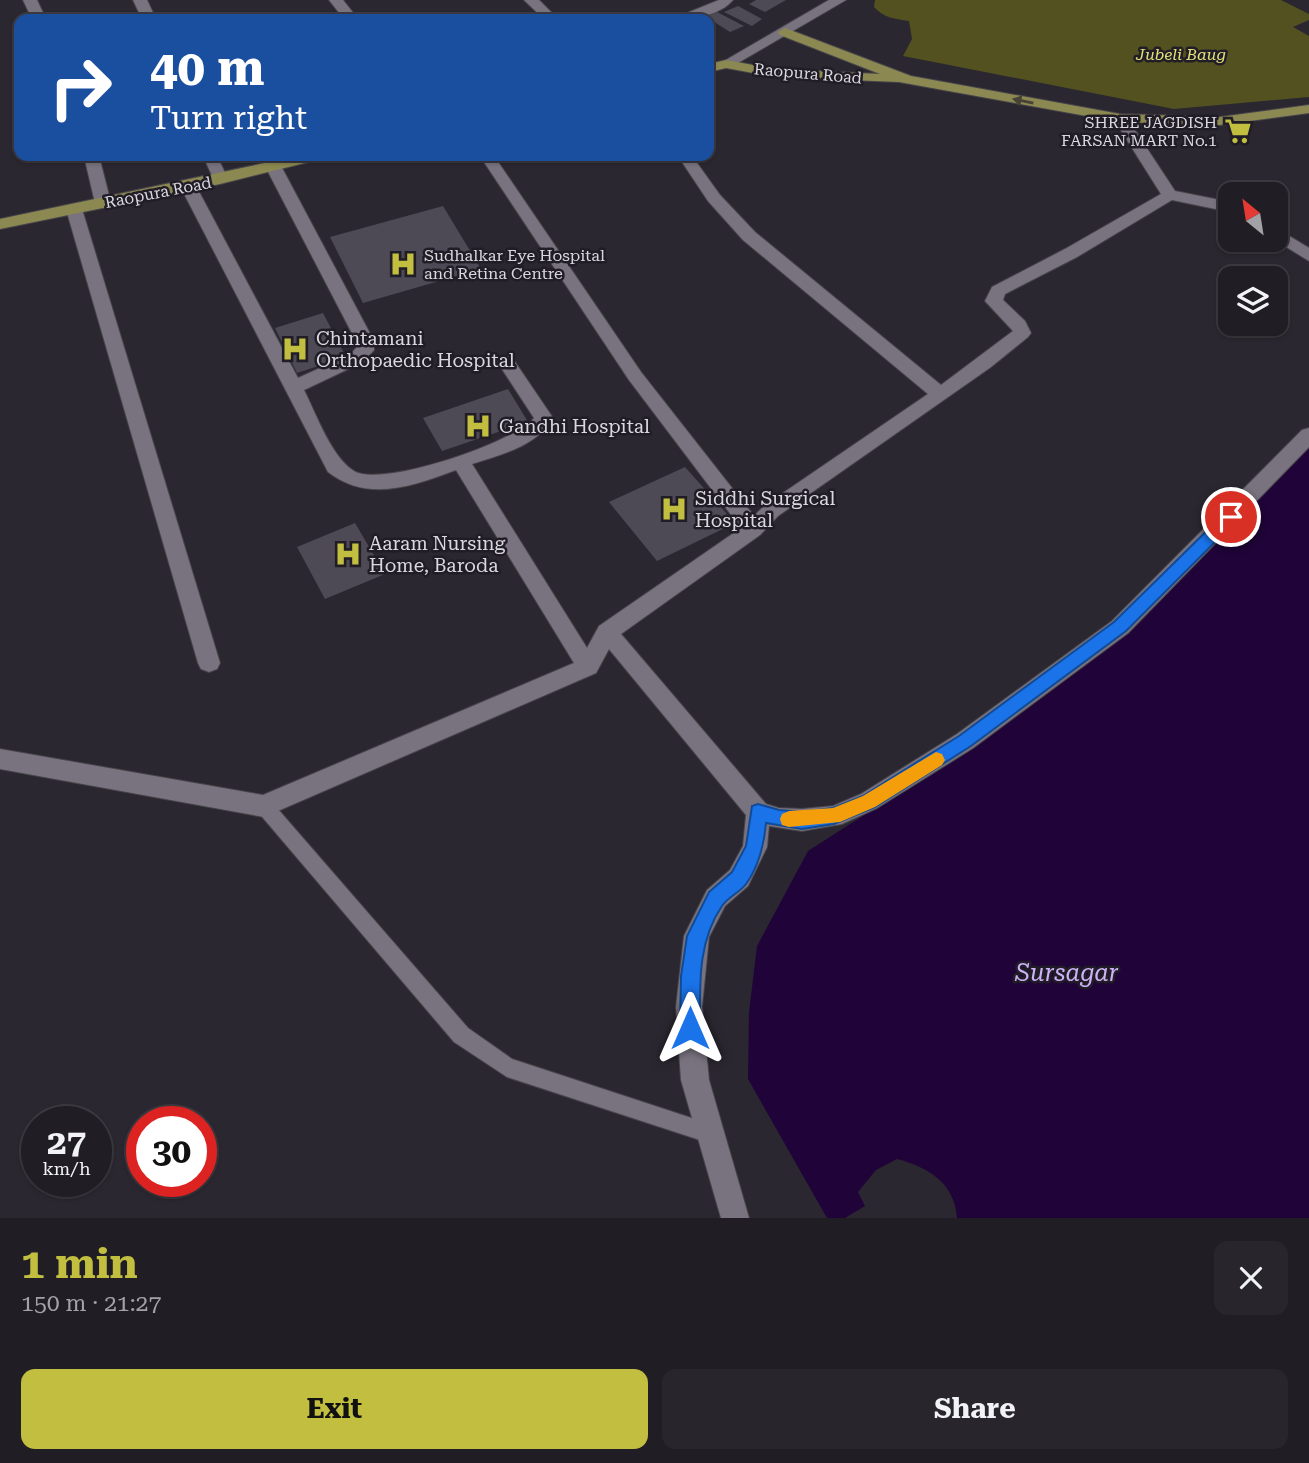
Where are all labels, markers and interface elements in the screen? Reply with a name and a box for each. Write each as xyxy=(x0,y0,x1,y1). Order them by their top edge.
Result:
text: 40 m xyxy=(150,40,265,97)
icon: right xyxy=(35,42,126,133)
park label: Jubeli Baug xyxy=(1135,45,1226,64)
street label: Raopura Road xyxy=(753,59,863,88)
one-way arrow xyxy=(1012,95,1034,106)
text: Turn right xyxy=(150,99,307,137)
place label: SHREE JAGDISH FARSAN MART No.1 xyxy=(1061,113,1217,150)
supermarket icon: SHREE JAGDISH FARSAN MART No.1 xyxy=(1223,116,1253,146)
street label: Raopura Road xyxy=(103,173,213,212)
north arrow xyxy=(1218,182,1288,252)
map controls xyxy=(1218,182,1288,336)
place label: Sudhalkar Eye Hospital and Retina Centre xyxy=(424,246,605,283)
hospital icon: Sudhalkar Eye Hospital and Retina Centre xyxy=(388,249,418,279)
button: layers xyxy=(1218,266,1288,336)
place label: Chintamani Orthopaedic Hospital xyxy=(316,327,515,372)
hospital icon: Chintamani Orthopaedic Hospital xyxy=(280,334,310,364)
hospital icon: Gandhi Hospital xyxy=(463,411,493,441)
place label: Gandhi Hospital xyxy=(499,415,650,438)
place label: Siddhi Surgical Hospital xyxy=(695,487,835,532)
pin xyxy=(1201,487,1261,547)
hospital icon: Siddhi Surgical Hospital xyxy=(659,494,689,524)
icon: arrive xyxy=(1212,498,1250,536)
place label: Aaram Nursing Home, Baroda xyxy=(369,532,506,577)
hospital icon: Aaram Nursing Home, Baroda xyxy=(333,539,363,569)
water label: Sursagar xyxy=(1014,959,1119,987)
position arrow xyxy=(653,991,727,1065)
speed limit sign: 30 xyxy=(126,1106,217,1197)
text: 27 xyxy=(47,1122,86,1163)
text: km/h xyxy=(42,1158,91,1179)
text: 1 min xyxy=(21,1239,138,1288)
button: close xyxy=(1214,1241,1288,1315)
text: 150 m · 21:27 xyxy=(21,1290,161,1317)
button: Exit xyxy=(21,1369,648,1449)
button: Share xyxy=(662,1369,1288,1449)

